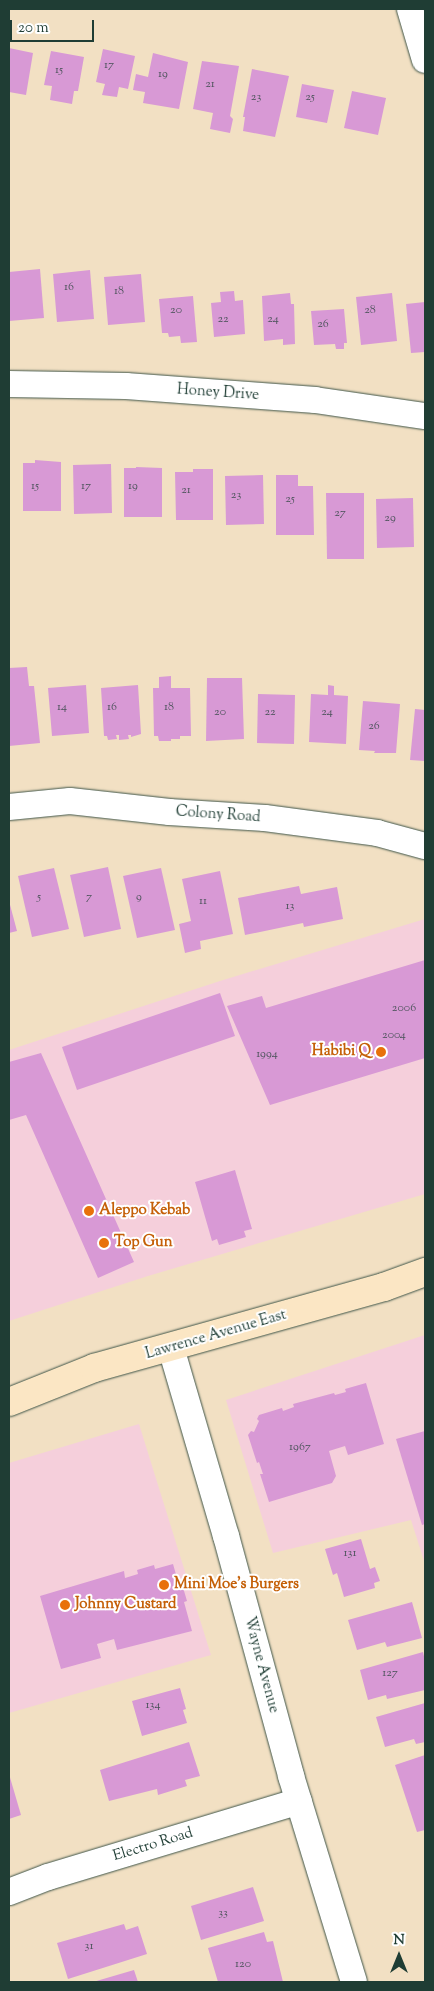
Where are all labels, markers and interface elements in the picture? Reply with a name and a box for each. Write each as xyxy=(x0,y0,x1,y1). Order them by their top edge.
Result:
scale bar xyxy=(12,10,96,42)
text: 20 m xyxy=(18,18,49,39)
house number: 17 xyxy=(104,59,114,73)
house number: 15 xyxy=(55,64,63,78)
house number: 19 xyxy=(158,68,168,82)
house number: 21 xyxy=(205,78,215,92)
house number: 23 xyxy=(251,91,261,105)
house number: 25 xyxy=(305,91,315,105)
house number: 16 xyxy=(64,281,74,295)
house number: 18 xyxy=(114,285,124,299)
house number: 20 xyxy=(170,304,182,318)
house number: 28 xyxy=(364,304,376,318)
house number: 22 xyxy=(217,313,229,327)
house number: 24 xyxy=(267,313,279,327)
house number: 26 xyxy=(317,318,329,332)
street label: Honey Drive xyxy=(176,381,260,405)
house number: 15 xyxy=(31,480,39,494)
house number: 17 xyxy=(81,480,91,494)
house number: 19 xyxy=(128,480,138,494)
house number: 21 xyxy=(181,484,191,498)
house number: 23 xyxy=(231,489,241,503)
house number: 25 xyxy=(285,493,295,507)
house number: 27 xyxy=(334,507,346,521)
house number: 29 xyxy=(384,512,396,526)
house number: 14 xyxy=(57,701,67,715)
house number: 16 xyxy=(107,701,117,715)
house number: 18 xyxy=(164,701,174,715)
house number: 20 xyxy=(214,706,226,720)
house number: 22 xyxy=(264,706,276,720)
house number: 24 xyxy=(321,706,333,720)
house number: 26 xyxy=(368,720,380,734)
street label: Colony Road xyxy=(175,803,261,827)
house number: 5 xyxy=(37,891,41,905)
house number: 7 xyxy=(86,891,92,905)
house number: 9 xyxy=(136,891,142,905)
house number: 11 xyxy=(199,895,207,909)
house number: 13 xyxy=(286,900,294,914)
house number: 2006 xyxy=(392,1002,416,1016)
house number: 2004 xyxy=(382,1029,406,1043)
place label: Habibi Q xyxy=(312,1043,371,1061)
marker: Habibi Q xyxy=(375,1046,387,1058)
house number: 1994 xyxy=(256,1048,278,1062)
place label: Aleppo Kebab xyxy=(99,1202,190,1220)
marker: Aleppo Kebab xyxy=(83,1205,95,1217)
place label: Top Gun xyxy=(114,1234,173,1252)
marker: Top Gun xyxy=(98,1237,110,1249)
street label: Lawrence Avenue East xyxy=(144,1306,288,1364)
house number: 1967 xyxy=(289,1441,311,1455)
house number: 131 xyxy=(343,1547,357,1561)
place label: Mini Moe's Burgers xyxy=(174,1576,299,1594)
marker: Mini Moe's Burgers xyxy=(158,1579,170,1591)
place label: Johnny Custard xyxy=(75,1596,177,1614)
marker: Johnny Custard xyxy=(59,1599,71,1611)
street label: Wayne Avenue xyxy=(239,1615,283,1715)
house number: 127 xyxy=(382,1667,398,1681)
house number: 134 xyxy=(146,1699,160,1713)
street label: Electro Road xyxy=(111,1824,195,1866)
house number: 33 xyxy=(218,1907,228,1921)
north arrow xyxy=(374,1931,424,1981)
text: N xyxy=(393,1931,405,1951)
house number: 31 xyxy=(85,1940,93,1954)
house number: 120 xyxy=(235,1958,251,1972)

